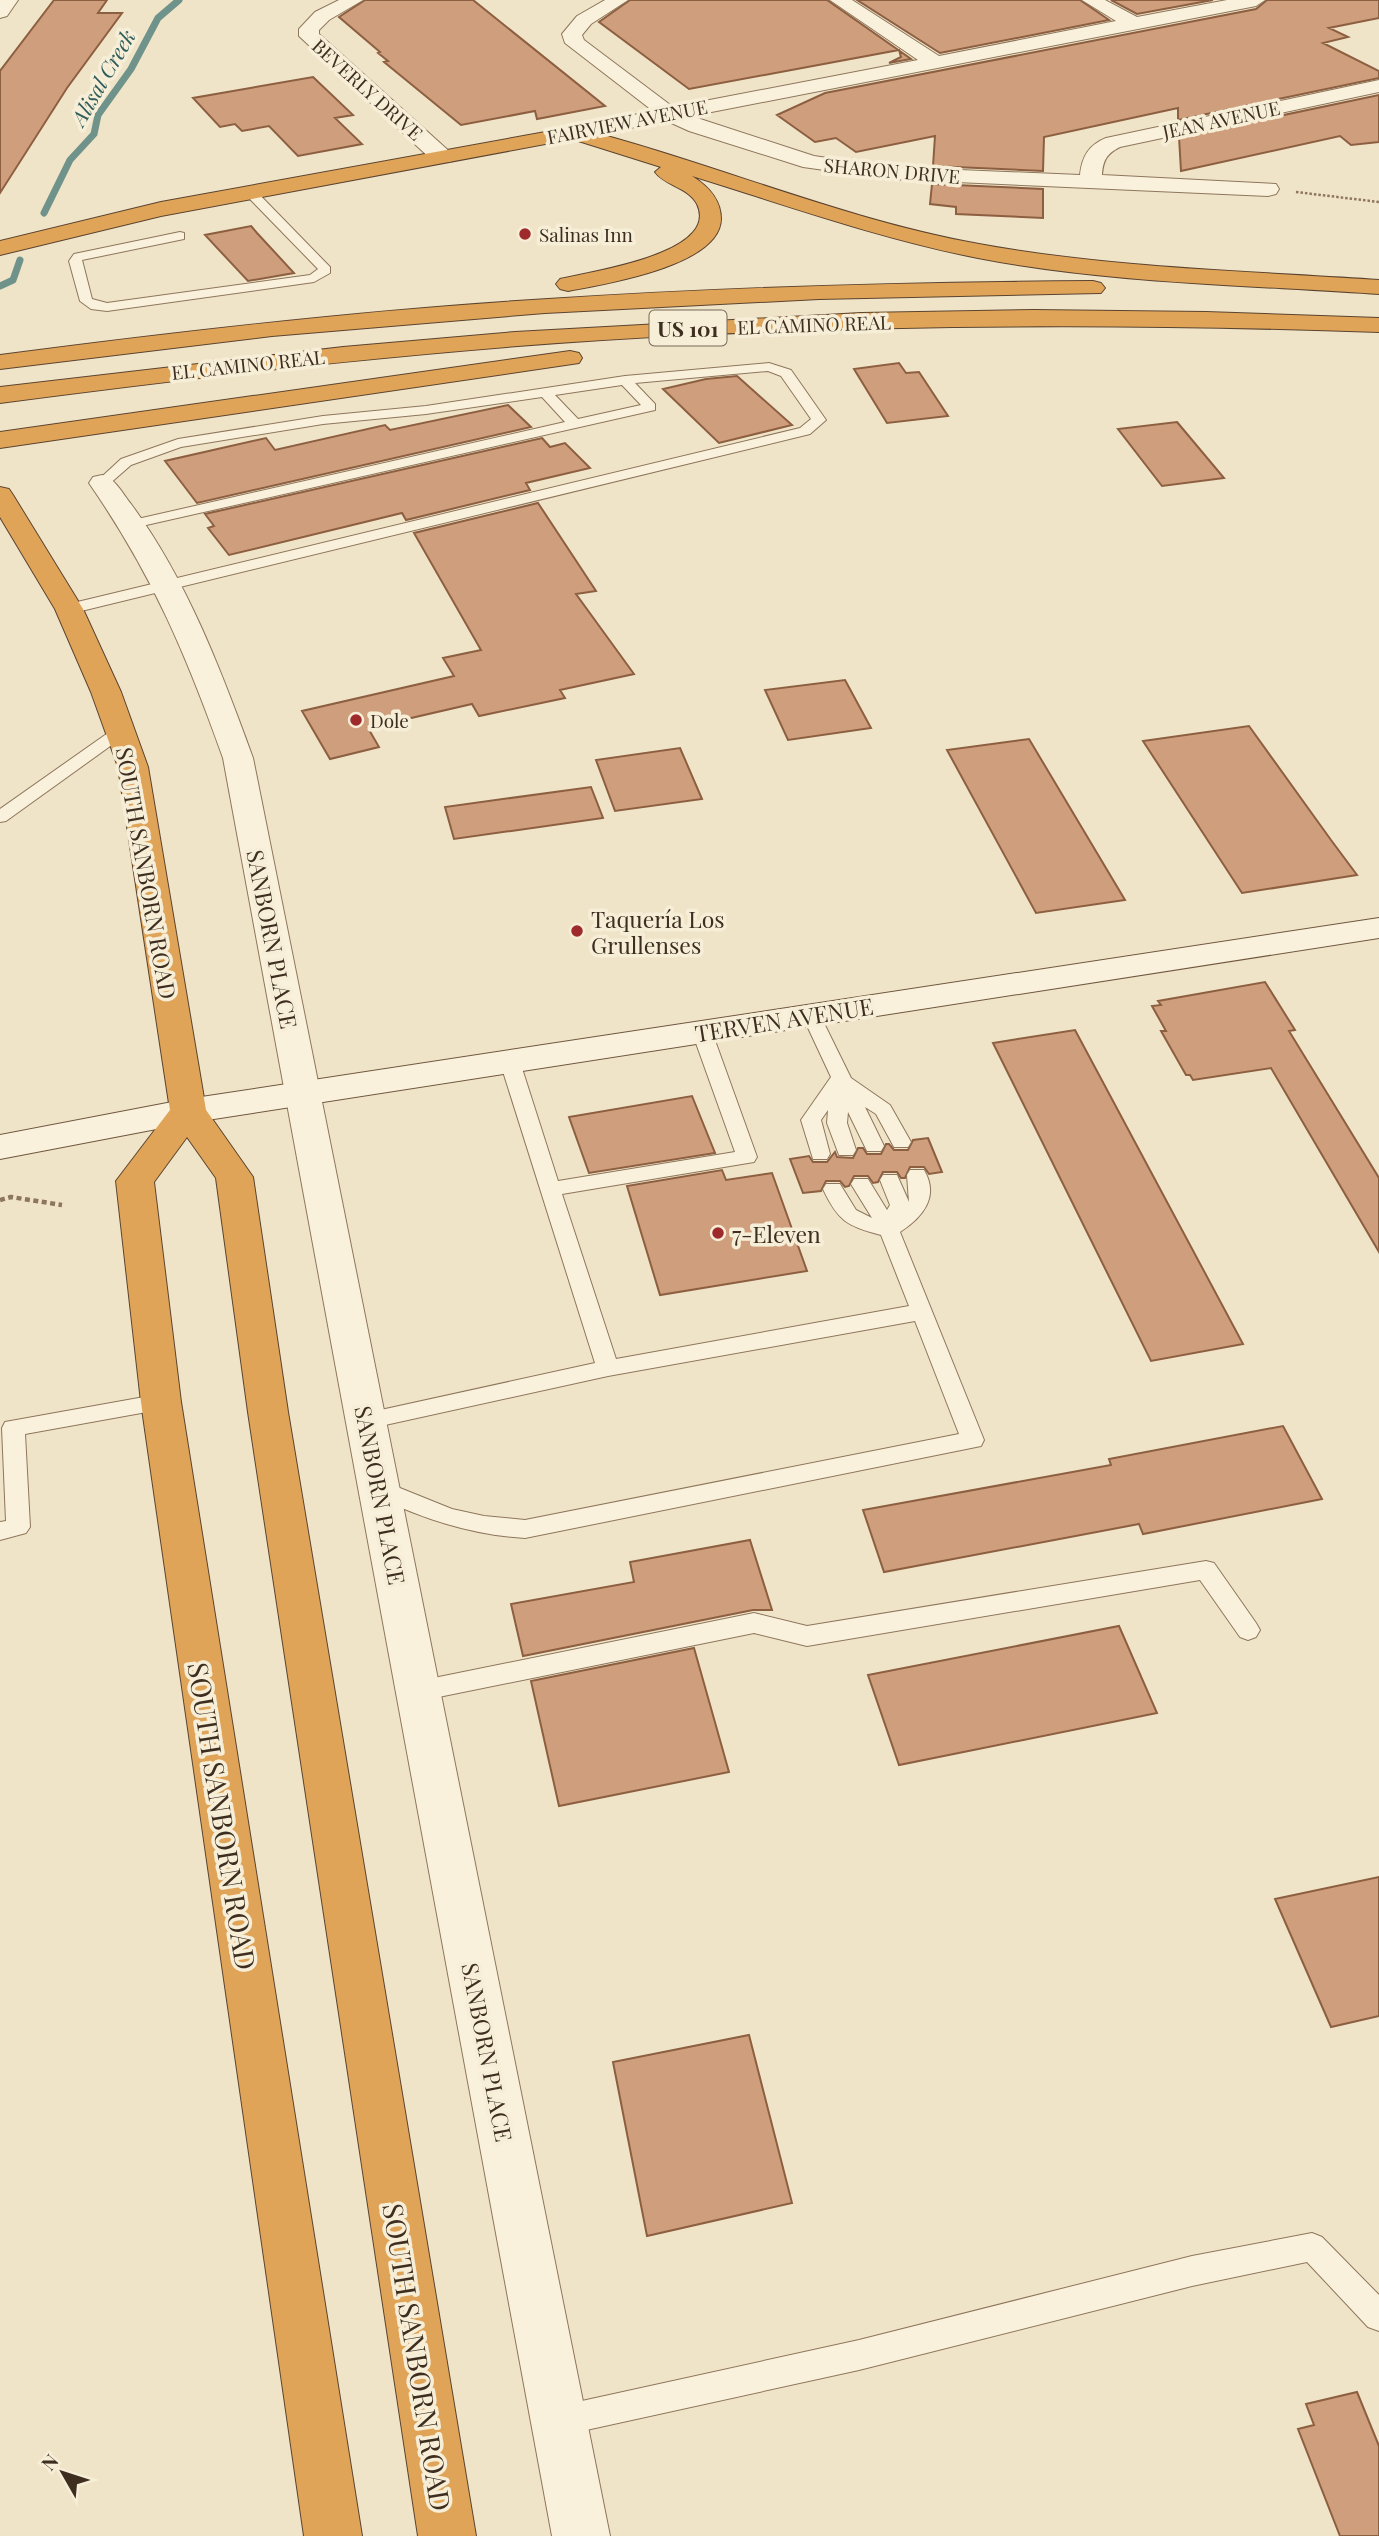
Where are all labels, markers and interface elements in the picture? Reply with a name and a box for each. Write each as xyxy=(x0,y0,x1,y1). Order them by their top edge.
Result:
water label: Alisal Creek xyxy=(62,24,141,132)
street label: BEVERLY DRIVE xyxy=(307,32,429,146)
street label: FAIRVIEW AVENUE xyxy=(545,93,709,149)
street label: JEAN AVENUE xyxy=(1159,94,1282,144)
street label: SHARON DRIVE xyxy=(823,151,961,189)
place label: Salinas Inn xyxy=(539,221,634,247)
marker: Salinas Inn xyxy=(517,226,533,242)
street label: EL CAMINO REAL xyxy=(737,308,891,340)
road number: US 101 xyxy=(650,310,726,346)
street label: EL CAMINO REAL xyxy=(170,343,326,385)
place label: Dole xyxy=(370,707,409,733)
marker: Dole xyxy=(348,712,364,728)
street label: SOUTH SANBORN ROAD xyxy=(110,745,184,1001)
street label: SANBORN PLACE xyxy=(240,847,306,1031)
place label: Taquería Los Grullenses xyxy=(591,903,725,960)
marker: Taquería Los Grullenses xyxy=(569,923,585,939)
street label: TERVEN AVENUE xyxy=(693,990,875,1048)
place label: 7-Eleven xyxy=(732,1218,821,1249)
marker: 7-Eleven xyxy=(710,1225,726,1241)
street label: SANBORN PLACE xyxy=(348,1403,414,1587)
street label: SOUTH SANBORN ROAD xyxy=(180,1660,266,1972)
street label: SANBORN PLACE xyxy=(455,1960,521,2144)
street label: SOUTH SANBORN ROAD xyxy=(375,2201,461,2513)
north arrow xyxy=(28,2438,98,2508)
text: N xyxy=(35,2448,64,2475)

